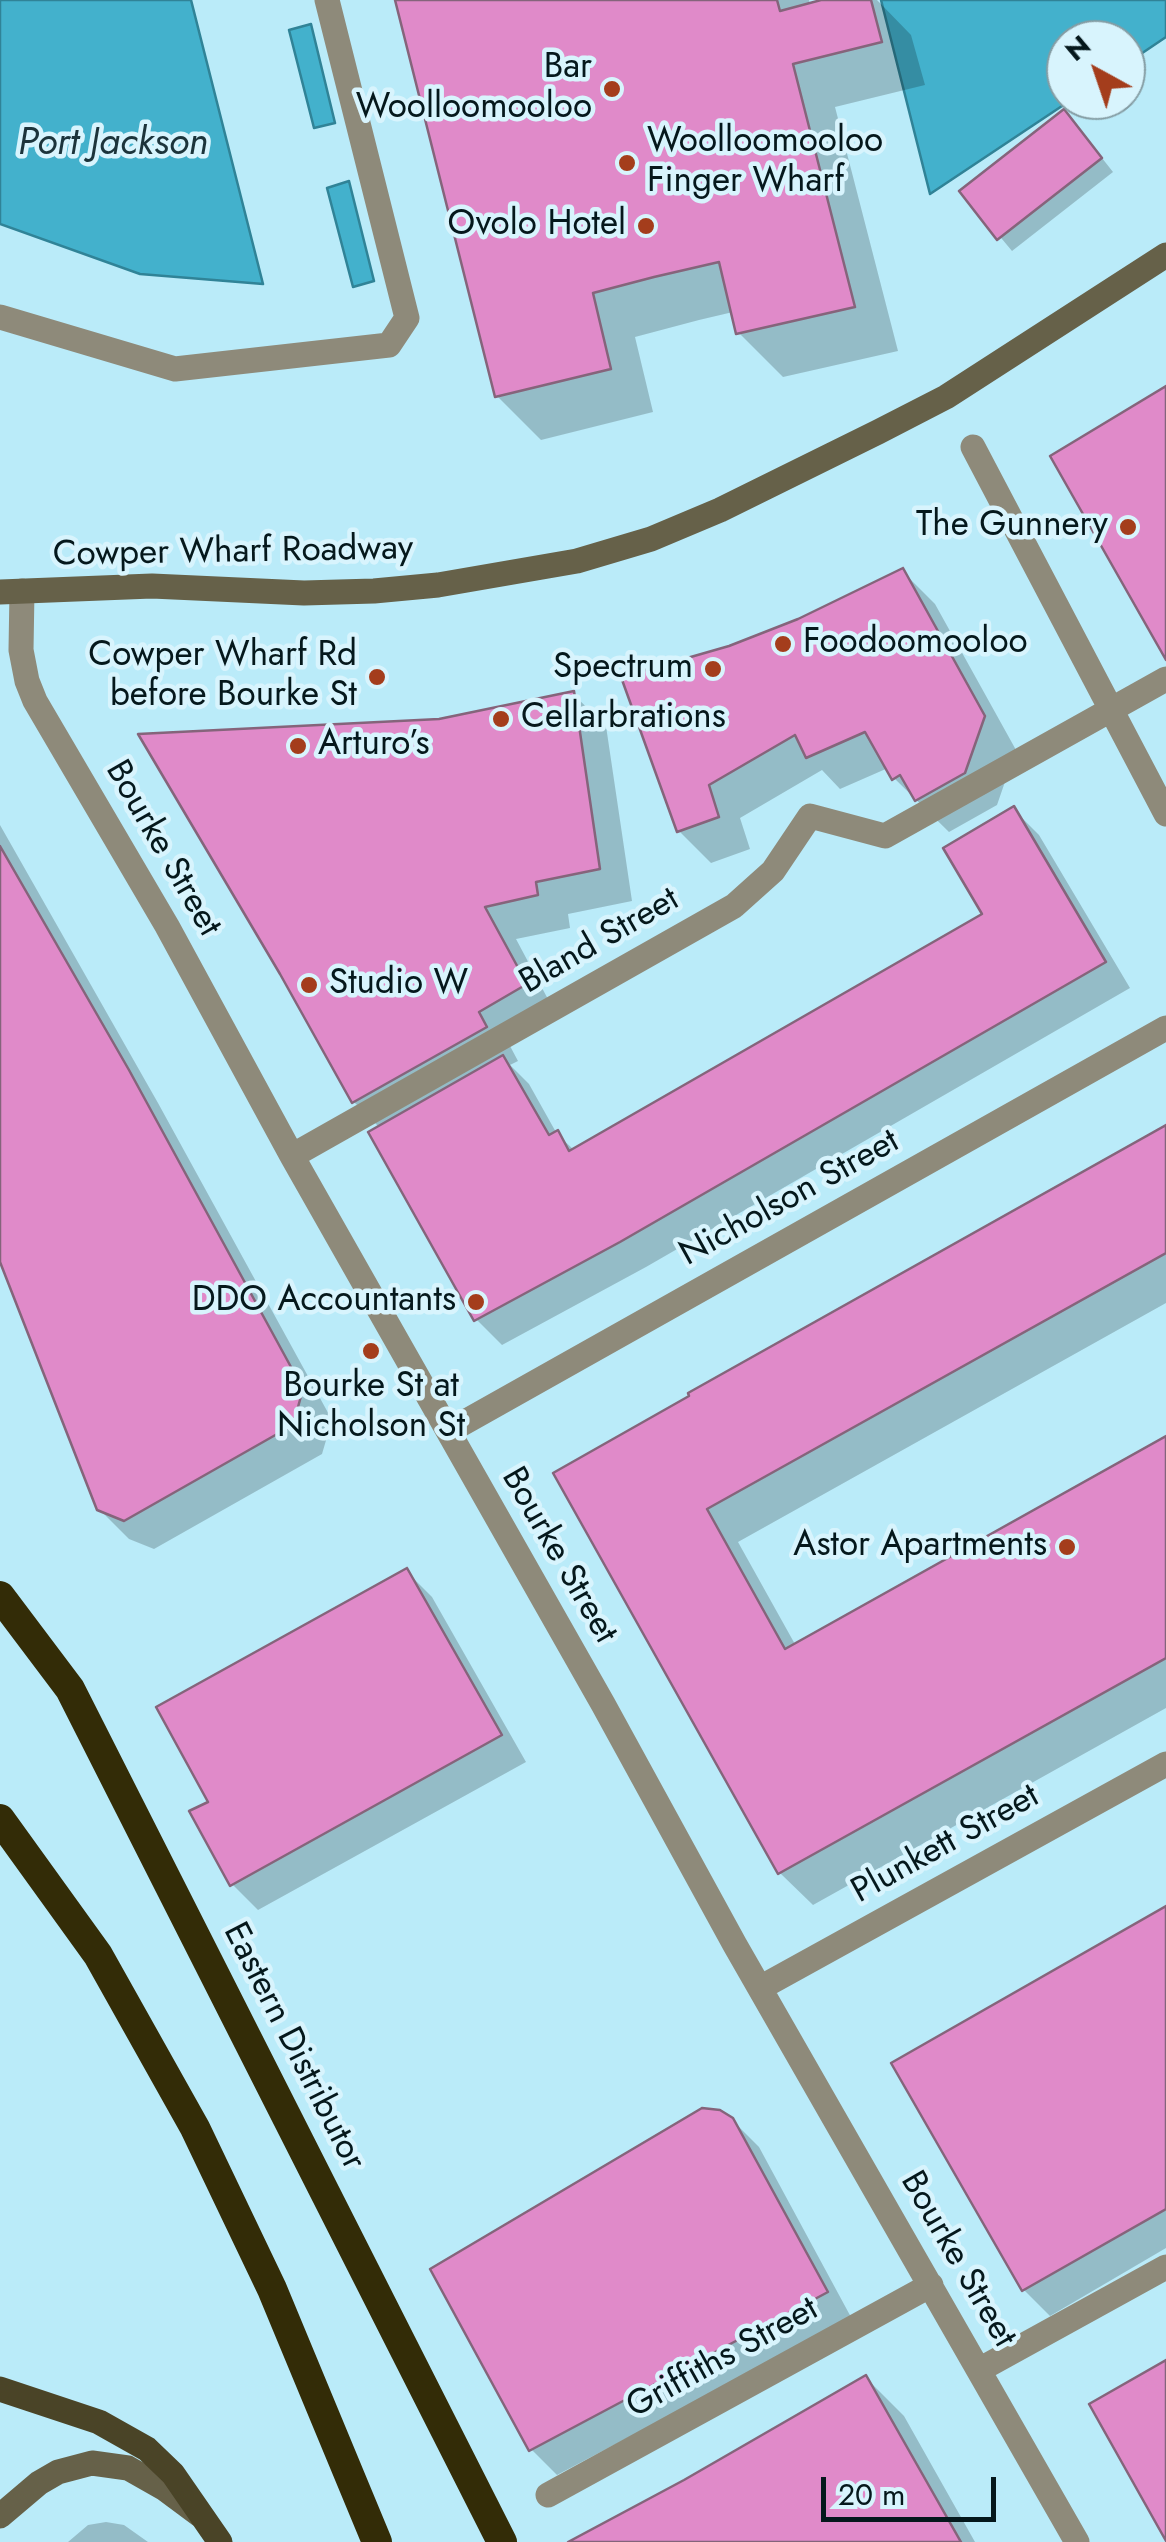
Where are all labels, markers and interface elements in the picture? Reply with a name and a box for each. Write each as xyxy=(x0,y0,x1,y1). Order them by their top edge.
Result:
north arrow xyxy=(1046,20,1146,120)
text: N xyxy=(1056,25,1099,71)
place label: Bar Woolloomooloo xyxy=(356,48,592,130)
marker: Bar Woolloomooloo xyxy=(601,78,623,100)
water label: Port Jackson xyxy=(18,122,208,168)
place label: Woolloomooloo Finger Wharf xyxy=(647,122,883,204)
marker: Woolloomooloo Finger Wharf xyxy=(616,152,638,174)
place label: Ovolo Hotel xyxy=(448,205,626,247)
marker: Ovolo Hotel xyxy=(635,215,657,237)
place label: The Gunnery xyxy=(916,506,1108,548)
marker: The Gunnery xyxy=(1117,516,1139,538)
street label: Cowper Wharf Roadway xyxy=(52,529,414,577)
place label: Foodoomooloo xyxy=(803,623,1028,665)
marker: Foodoomooloo xyxy=(772,633,794,655)
place label: Cowper Wharf Rd before Bourke St xyxy=(88,636,357,718)
place label: Spectrum xyxy=(553,648,693,690)
marker: Spectrum xyxy=(702,658,724,680)
marker: Cowper Wharf Rd before Bourke St xyxy=(366,666,388,688)
place label: Cellarbrations xyxy=(521,698,726,740)
marker: Cellarbrations xyxy=(490,708,512,730)
place label: Arturo’s xyxy=(318,725,430,767)
marker: Arturo’s xyxy=(287,735,309,757)
street label: Bourke Street xyxy=(95,754,229,944)
street label: Bland Street xyxy=(513,880,687,1004)
place label: Studio W xyxy=(329,964,468,1006)
marker: Studio W xyxy=(298,974,320,996)
street label: Nicholson Street xyxy=(673,1121,907,1277)
place label: DDO Accountants xyxy=(192,1281,456,1323)
marker: DDO Accountants xyxy=(465,1291,487,1313)
marker: Bourke St at Nicholson St xyxy=(360,1340,382,1362)
place label: Bourke St at Nicholson St xyxy=(277,1367,465,1449)
street label: Bourke Street xyxy=(491,1461,625,1651)
place label: Astor Apartments xyxy=(793,1526,1047,1568)
marker: Astor Apartments xyxy=(1056,1536,1078,1558)
street label: Plunkett Street xyxy=(845,1776,1047,1914)
street label: Eastern Distributor xyxy=(213,1916,373,2178)
street label: Bourke Street xyxy=(890,2165,1024,2355)
street label: Griffiths Street xyxy=(620,2289,826,2429)
scale bar xyxy=(826,2457,1001,2519)
text: 20 m xyxy=(838,2473,905,2516)

